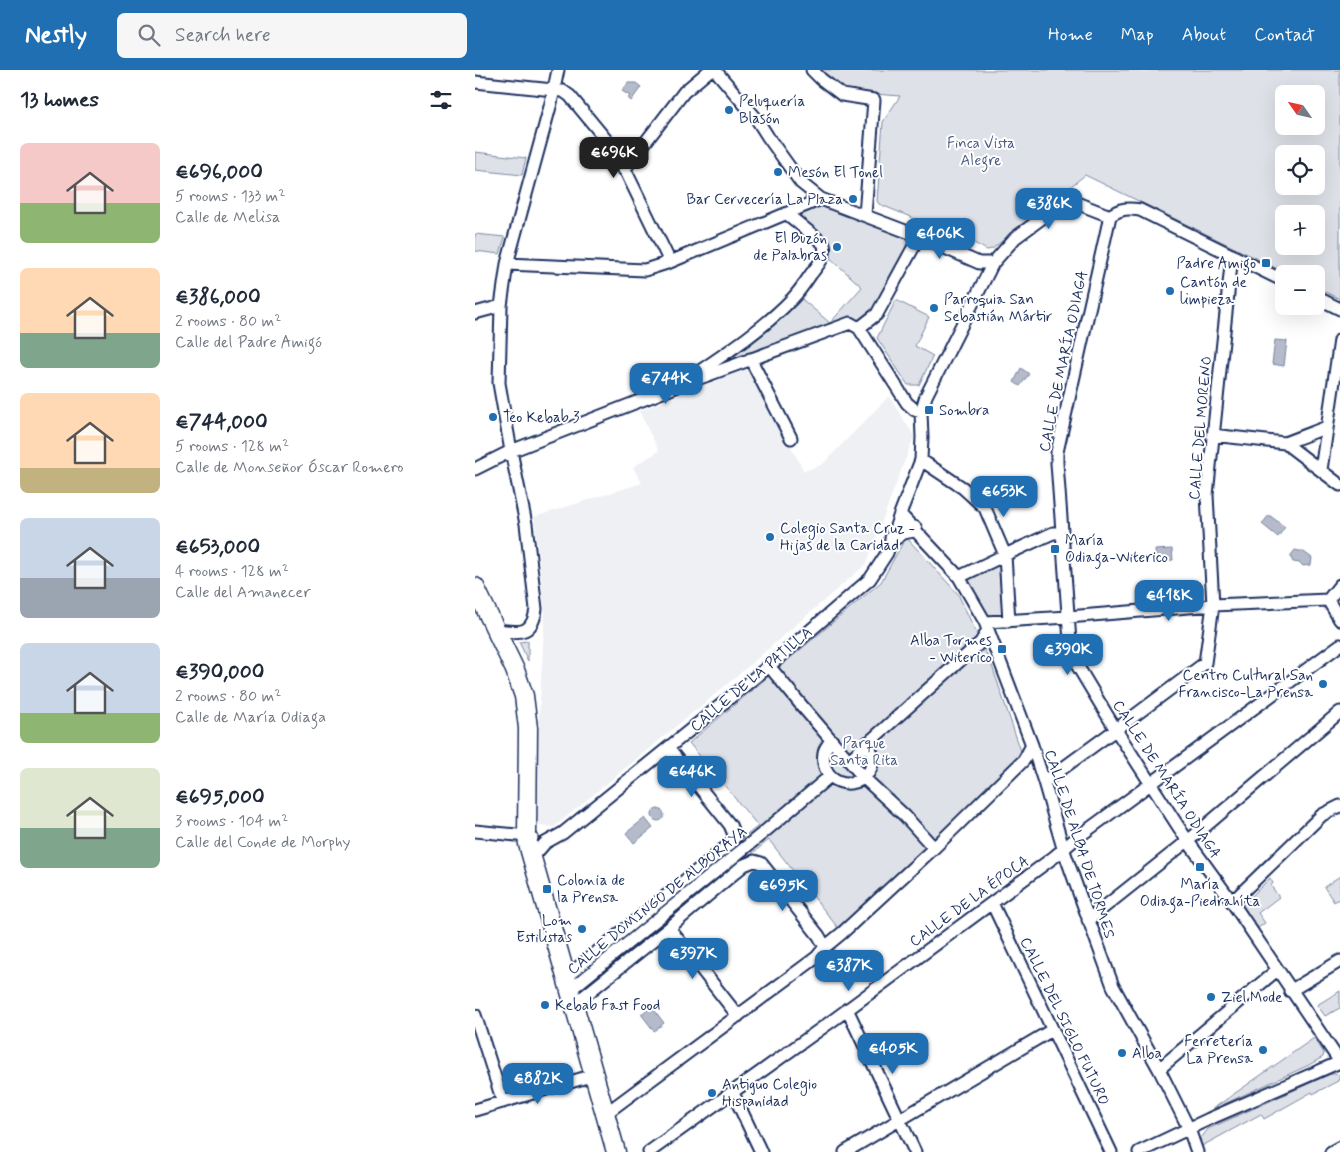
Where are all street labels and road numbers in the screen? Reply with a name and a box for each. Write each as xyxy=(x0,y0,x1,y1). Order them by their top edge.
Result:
street label: CALLE DE MARÍA ODIAGA xyxy=(1034,269,1093,454)
street label: CALLE DEL MORENO xyxy=(1185,355,1217,501)
street label: CALLE DE LA PATILLA xyxy=(686,623,817,737)
street label: CALLE DE MARÍA ODIAGA xyxy=(1107,696,1226,862)
street label: CALLE DE ALBA DE TORMES xyxy=(1039,747,1119,941)
street label: CALLE DOMINGO DE ALBORAYA xyxy=(564,822,752,980)
street label: CALLE DE LA ÉPOCA xyxy=(905,851,1033,952)
street label: CALLE DEL SIGLO FUTURO xyxy=(1015,934,1114,1109)

